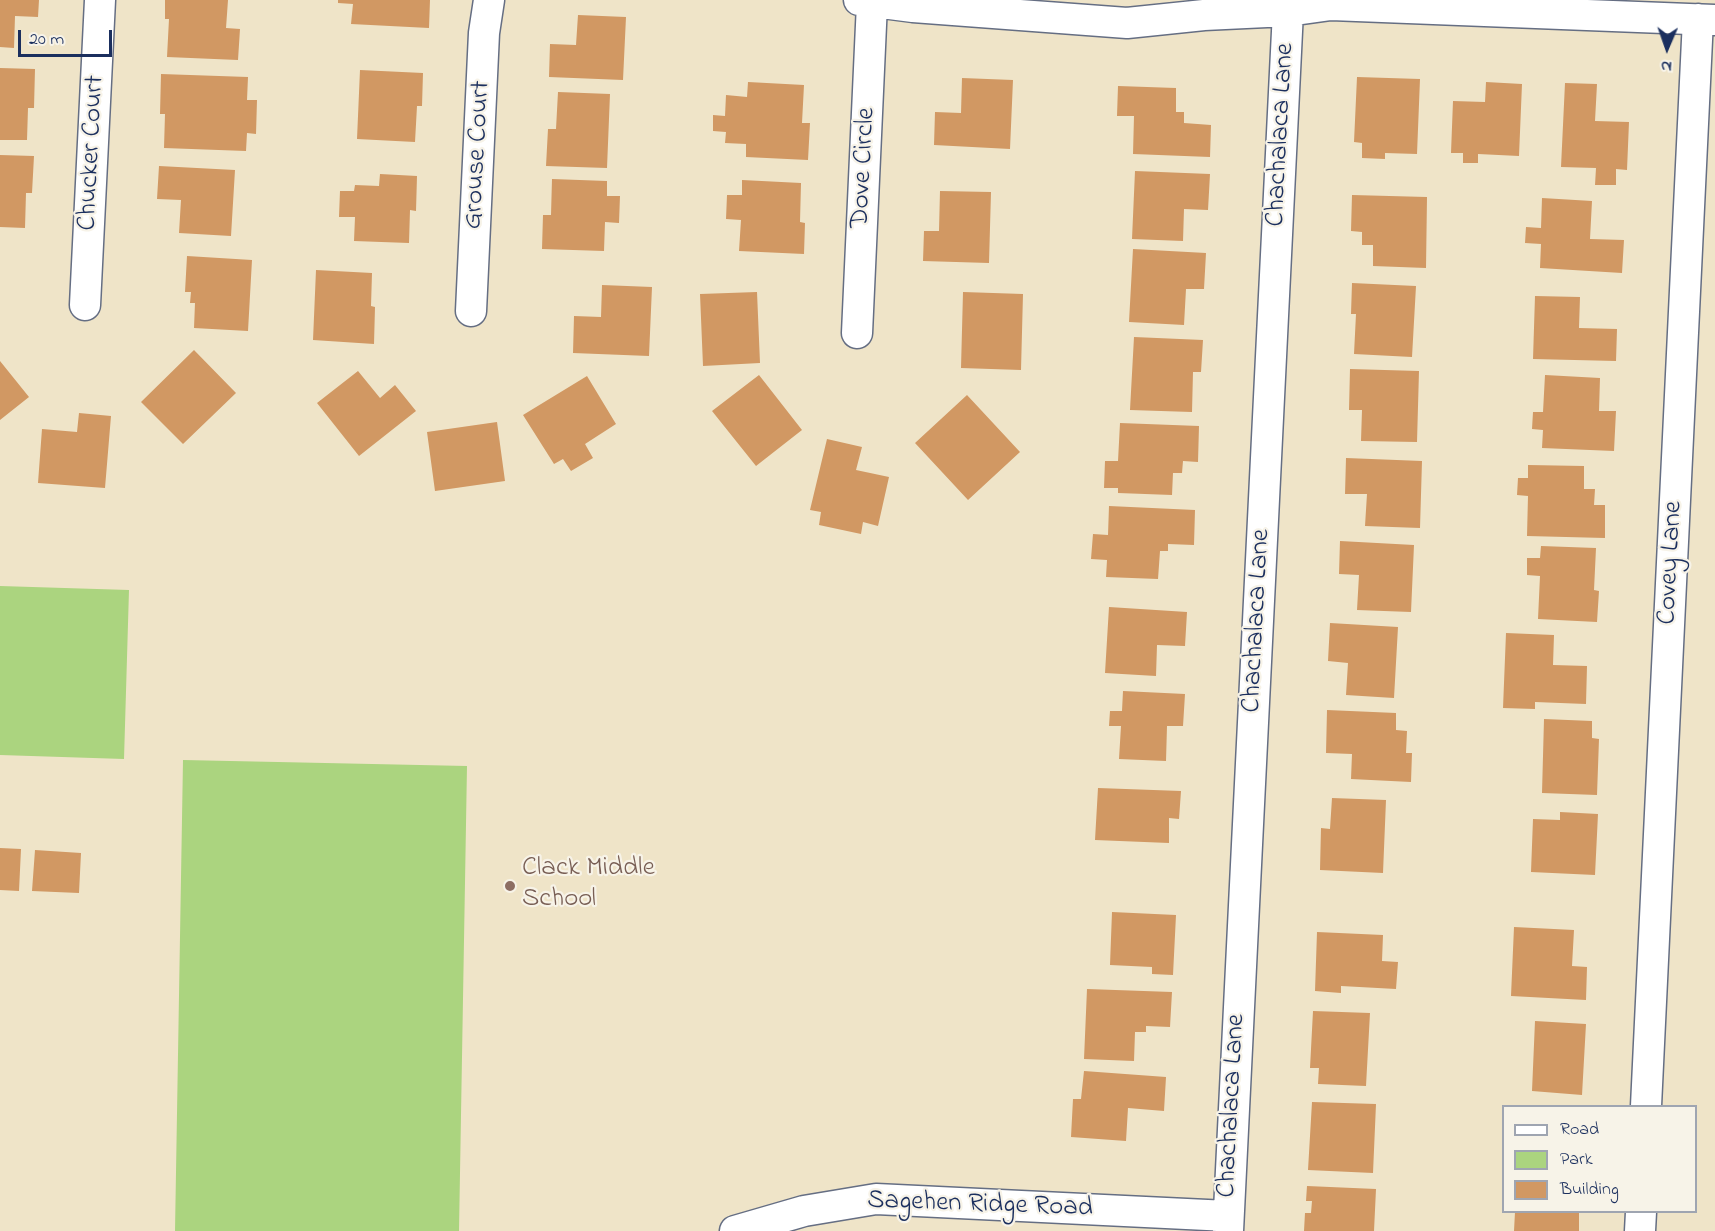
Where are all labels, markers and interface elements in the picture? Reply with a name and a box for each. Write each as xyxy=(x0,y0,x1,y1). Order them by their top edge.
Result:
scale bar xyxy=(21,18,116,56)
north arrow xyxy=(1637,18,1697,78)
text: 20 m xyxy=(29,27,64,53)
street label: Chachalaca Lane xyxy=(1261,42,1303,228)
text: N xyxy=(1661,54,1672,78)
street label: Chucker Court xyxy=(73,74,113,232)
street label: Grouse Court xyxy=(459,80,499,230)
street label: Dove Circle xyxy=(846,107,884,229)
street label: Covey Lane xyxy=(1653,500,1691,626)
street label: Chachalaca Lane xyxy=(1237,528,1279,714)
place label: Clack Middle School xyxy=(522,854,655,917)
marker: Clack Middle School xyxy=(503,879,517,893)
street label: Chachalaca Lane xyxy=(1212,1013,1254,1199)
legend xyxy=(1502,1105,1697,1213)
text: Road xyxy=(1560,1117,1599,1143)
text: Park xyxy=(1560,1147,1593,1173)
text: Building xyxy=(1560,1177,1619,1203)
street label: Sagehen Ridge Road xyxy=(867,1186,1093,1226)

